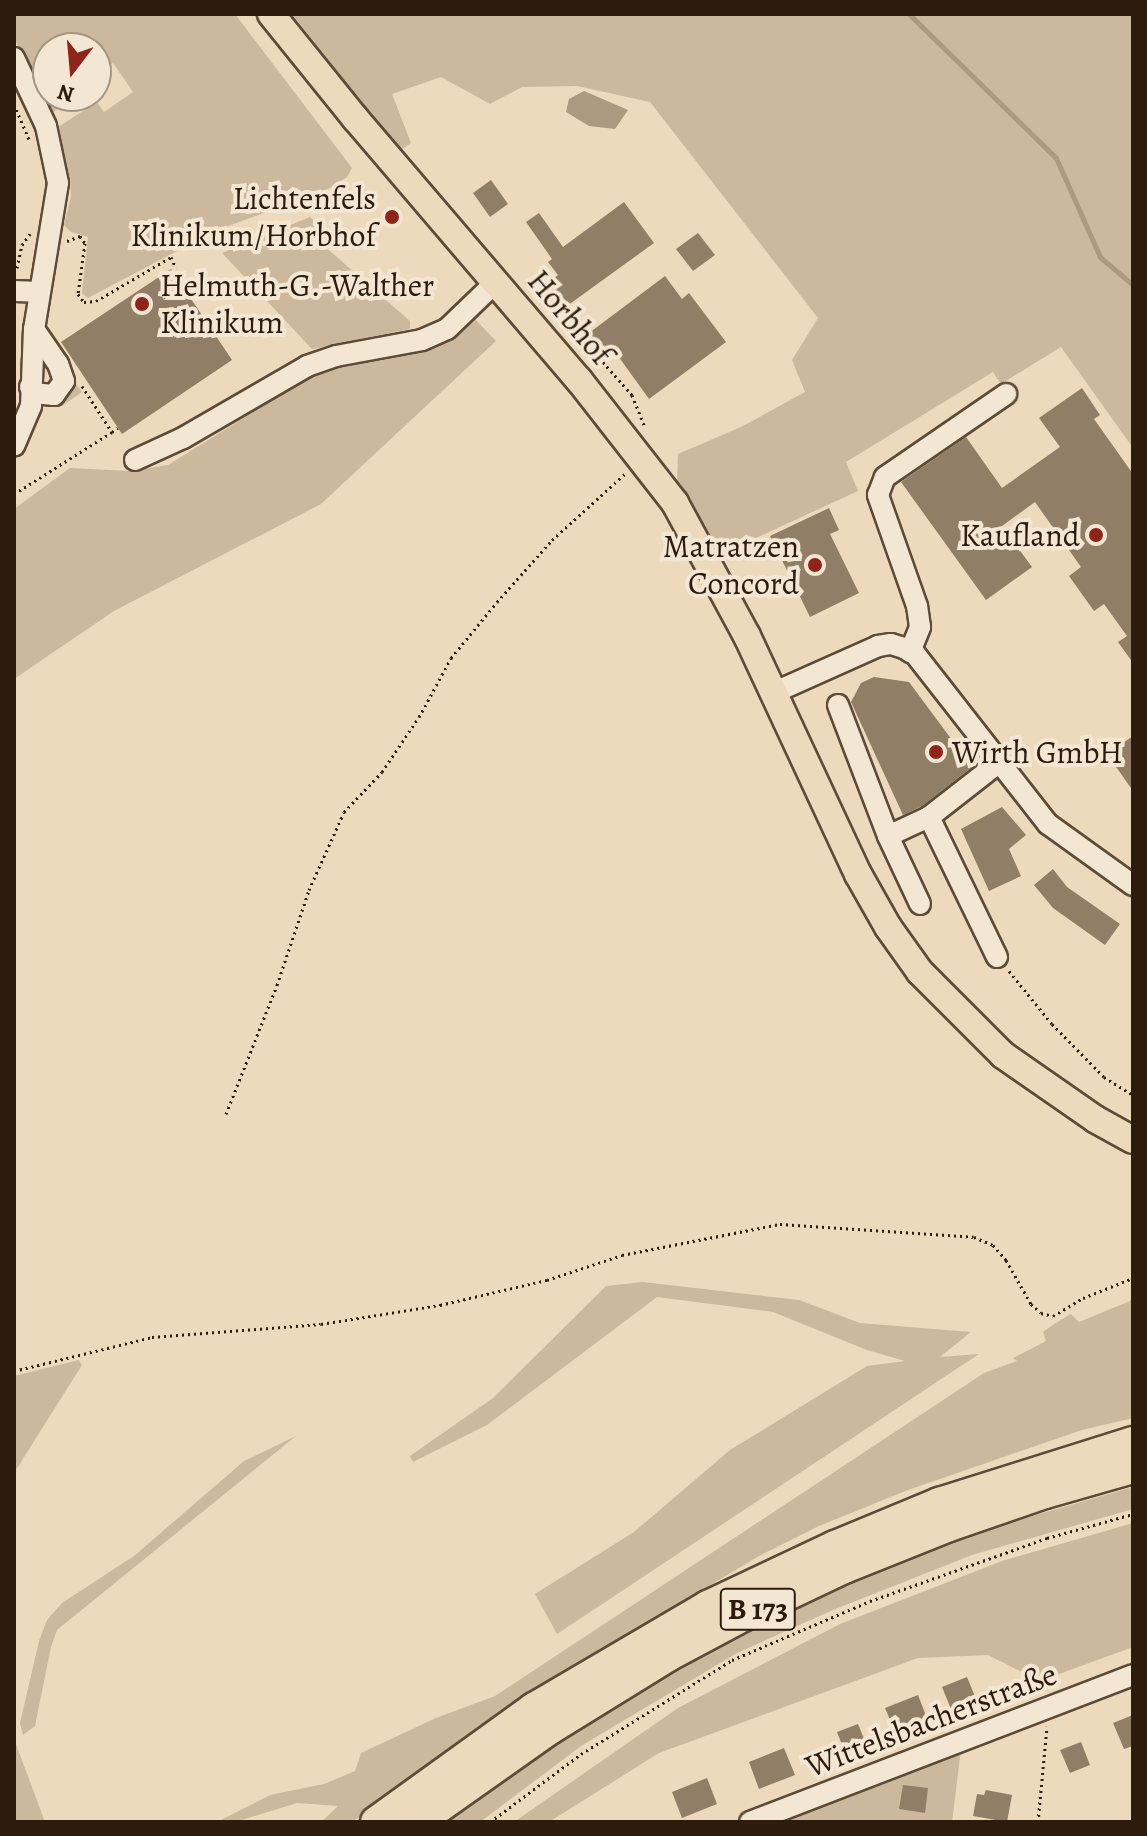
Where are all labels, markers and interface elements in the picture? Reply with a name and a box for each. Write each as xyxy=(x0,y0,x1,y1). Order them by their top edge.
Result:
north arrow xyxy=(32,32,112,112)
text: N xyxy=(54,77,78,110)
place label: Lichtenfels Klinikum/Horbhof xyxy=(131,180,376,255)
marker: Lichtenfels Klinikum/Horbhof xyxy=(383,208,401,226)
street label: Horbhof xyxy=(519,262,621,372)
place label: Helmuth-G.-Walther Klinikum xyxy=(160,267,434,342)
marker: Helmuth-G.-Walther Klinikum xyxy=(131,293,153,315)
place label: Kaufland xyxy=(960,516,1080,554)
marker: Kaufland xyxy=(1087,526,1105,544)
place label: Matratzen Concord xyxy=(663,528,799,603)
marker: Matratzen Concord xyxy=(806,556,824,574)
place label: Wirth GmbH xyxy=(952,733,1123,771)
marker: Wirth GmbH xyxy=(927,743,945,761)
road number: B 173 xyxy=(718,1583,798,1635)
street label: Wittelsbacherstraße xyxy=(800,1654,1062,1786)

